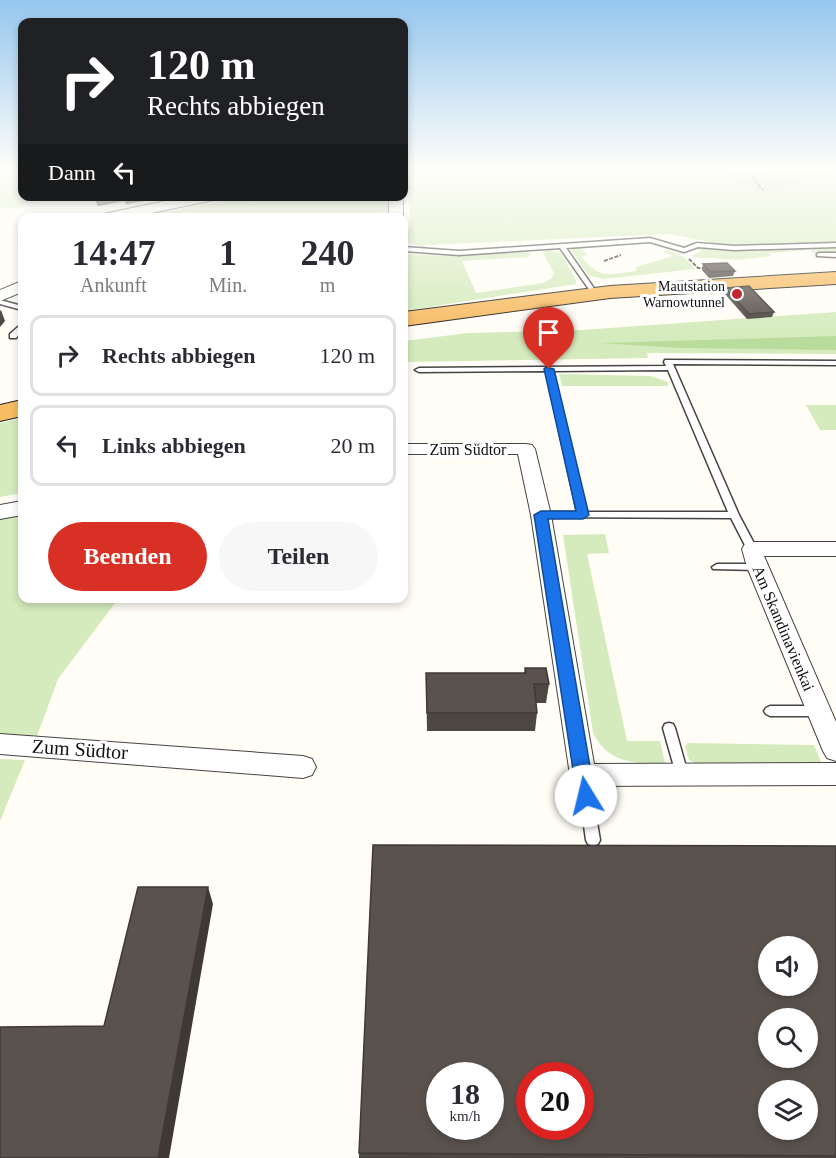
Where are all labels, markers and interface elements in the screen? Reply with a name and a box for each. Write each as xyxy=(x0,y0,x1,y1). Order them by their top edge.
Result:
icon: right xyxy=(48,42,126,120)
text: 120 m xyxy=(147,42,256,88)
text: Rechts abbiegen xyxy=(147,91,325,121)
icon: left xyxy=(108,156,141,189)
text: Dann xyxy=(48,160,96,185)
text: 14:47 xyxy=(71,233,155,273)
text: 1 xyxy=(219,233,237,273)
text: 240 xyxy=(301,233,355,273)
text: Ankunft xyxy=(80,274,147,296)
text: Min. xyxy=(209,274,247,296)
text: m xyxy=(320,274,335,296)
place label: Mautstation Warnowtunnel xyxy=(643,279,725,310)
marker: Mautstation Warnowtunnel xyxy=(730,287,744,301)
pin xyxy=(523,307,574,369)
icon: arrive xyxy=(532,316,565,349)
icon: right xyxy=(51,339,84,372)
text: Rechts abbiegen xyxy=(102,343,255,368)
text: 120 m xyxy=(319,343,375,368)
icon: left xyxy=(51,429,84,462)
text: Links abbiegen xyxy=(102,433,246,458)
text: 20 m xyxy=(330,433,375,458)
street label: Zum Südtor xyxy=(430,441,507,458)
button: Beenden xyxy=(48,522,207,591)
button: Teilen xyxy=(219,522,378,591)
street label: Am Skandinavienkai xyxy=(749,563,818,694)
street label: Zum Südtor xyxy=(31,735,129,763)
position arrow xyxy=(554,764,618,828)
map controls xyxy=(758,936,818,1140)
button: sound xyxy=(758,936,818,996)
button: search xyxy=(758,1008,818,1068)
speed limit sign: 20 xyxy=(516,1062,594,1140)
text: 18 xyxy=(450,1077,480,1110)
button: layers xyxy=(758,1080,818,1140)
text: km/h xyxy=(450,1108,480,1124)

